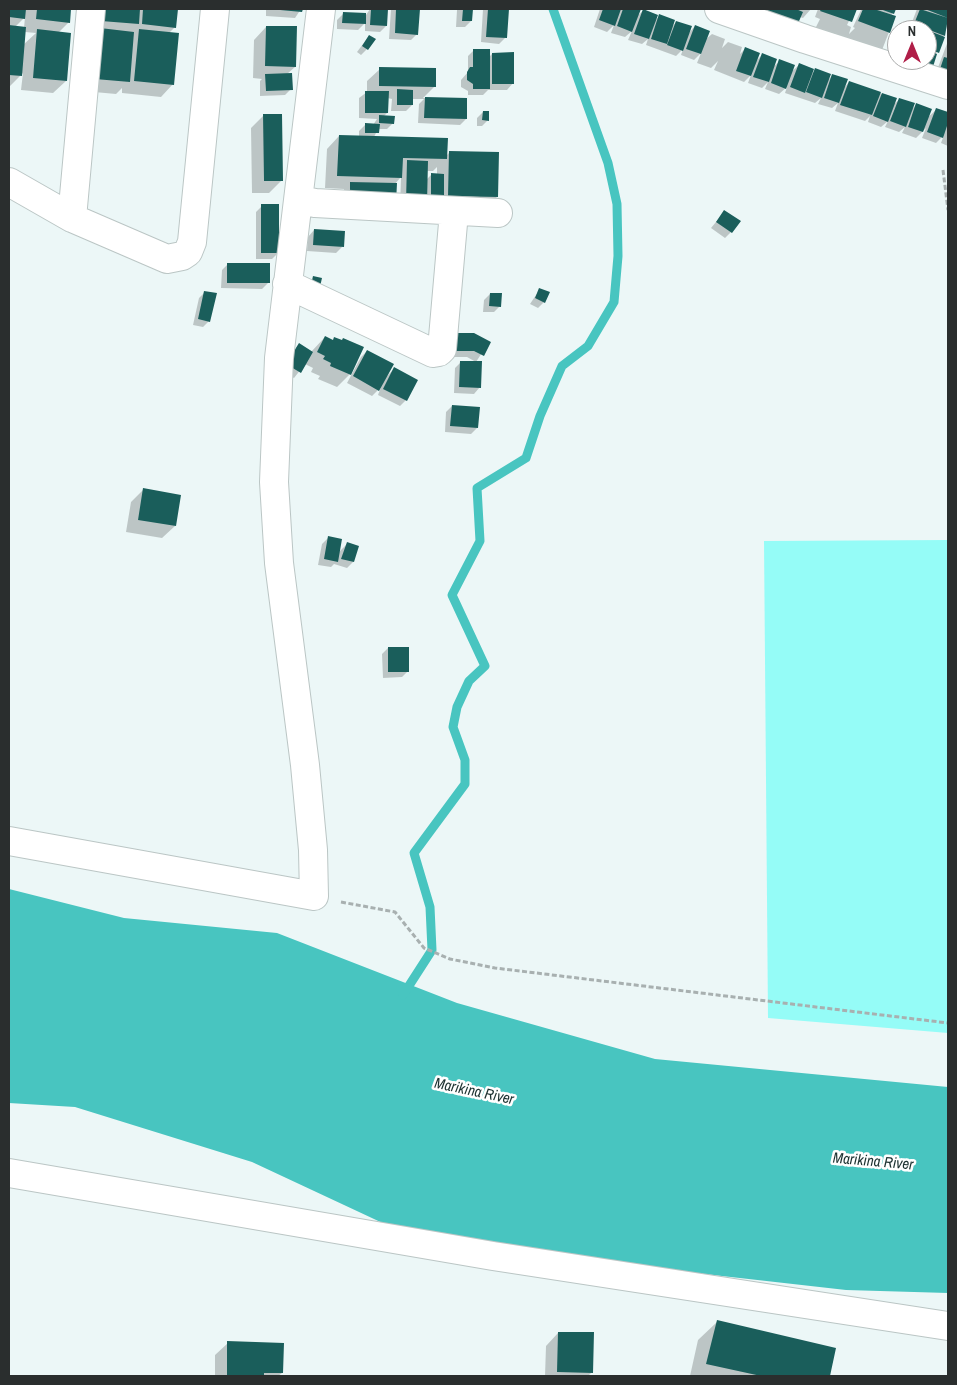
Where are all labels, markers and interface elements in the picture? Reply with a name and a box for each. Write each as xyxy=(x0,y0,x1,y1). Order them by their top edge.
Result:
north arrow xyxy=(887,20,937,70)
text: N xyxy=(908,22,916,40)
water label: Marikina River xyxy=(433,1075,515,1109)
water label: Marikina River xyxy=(832,1150,914,1174)

